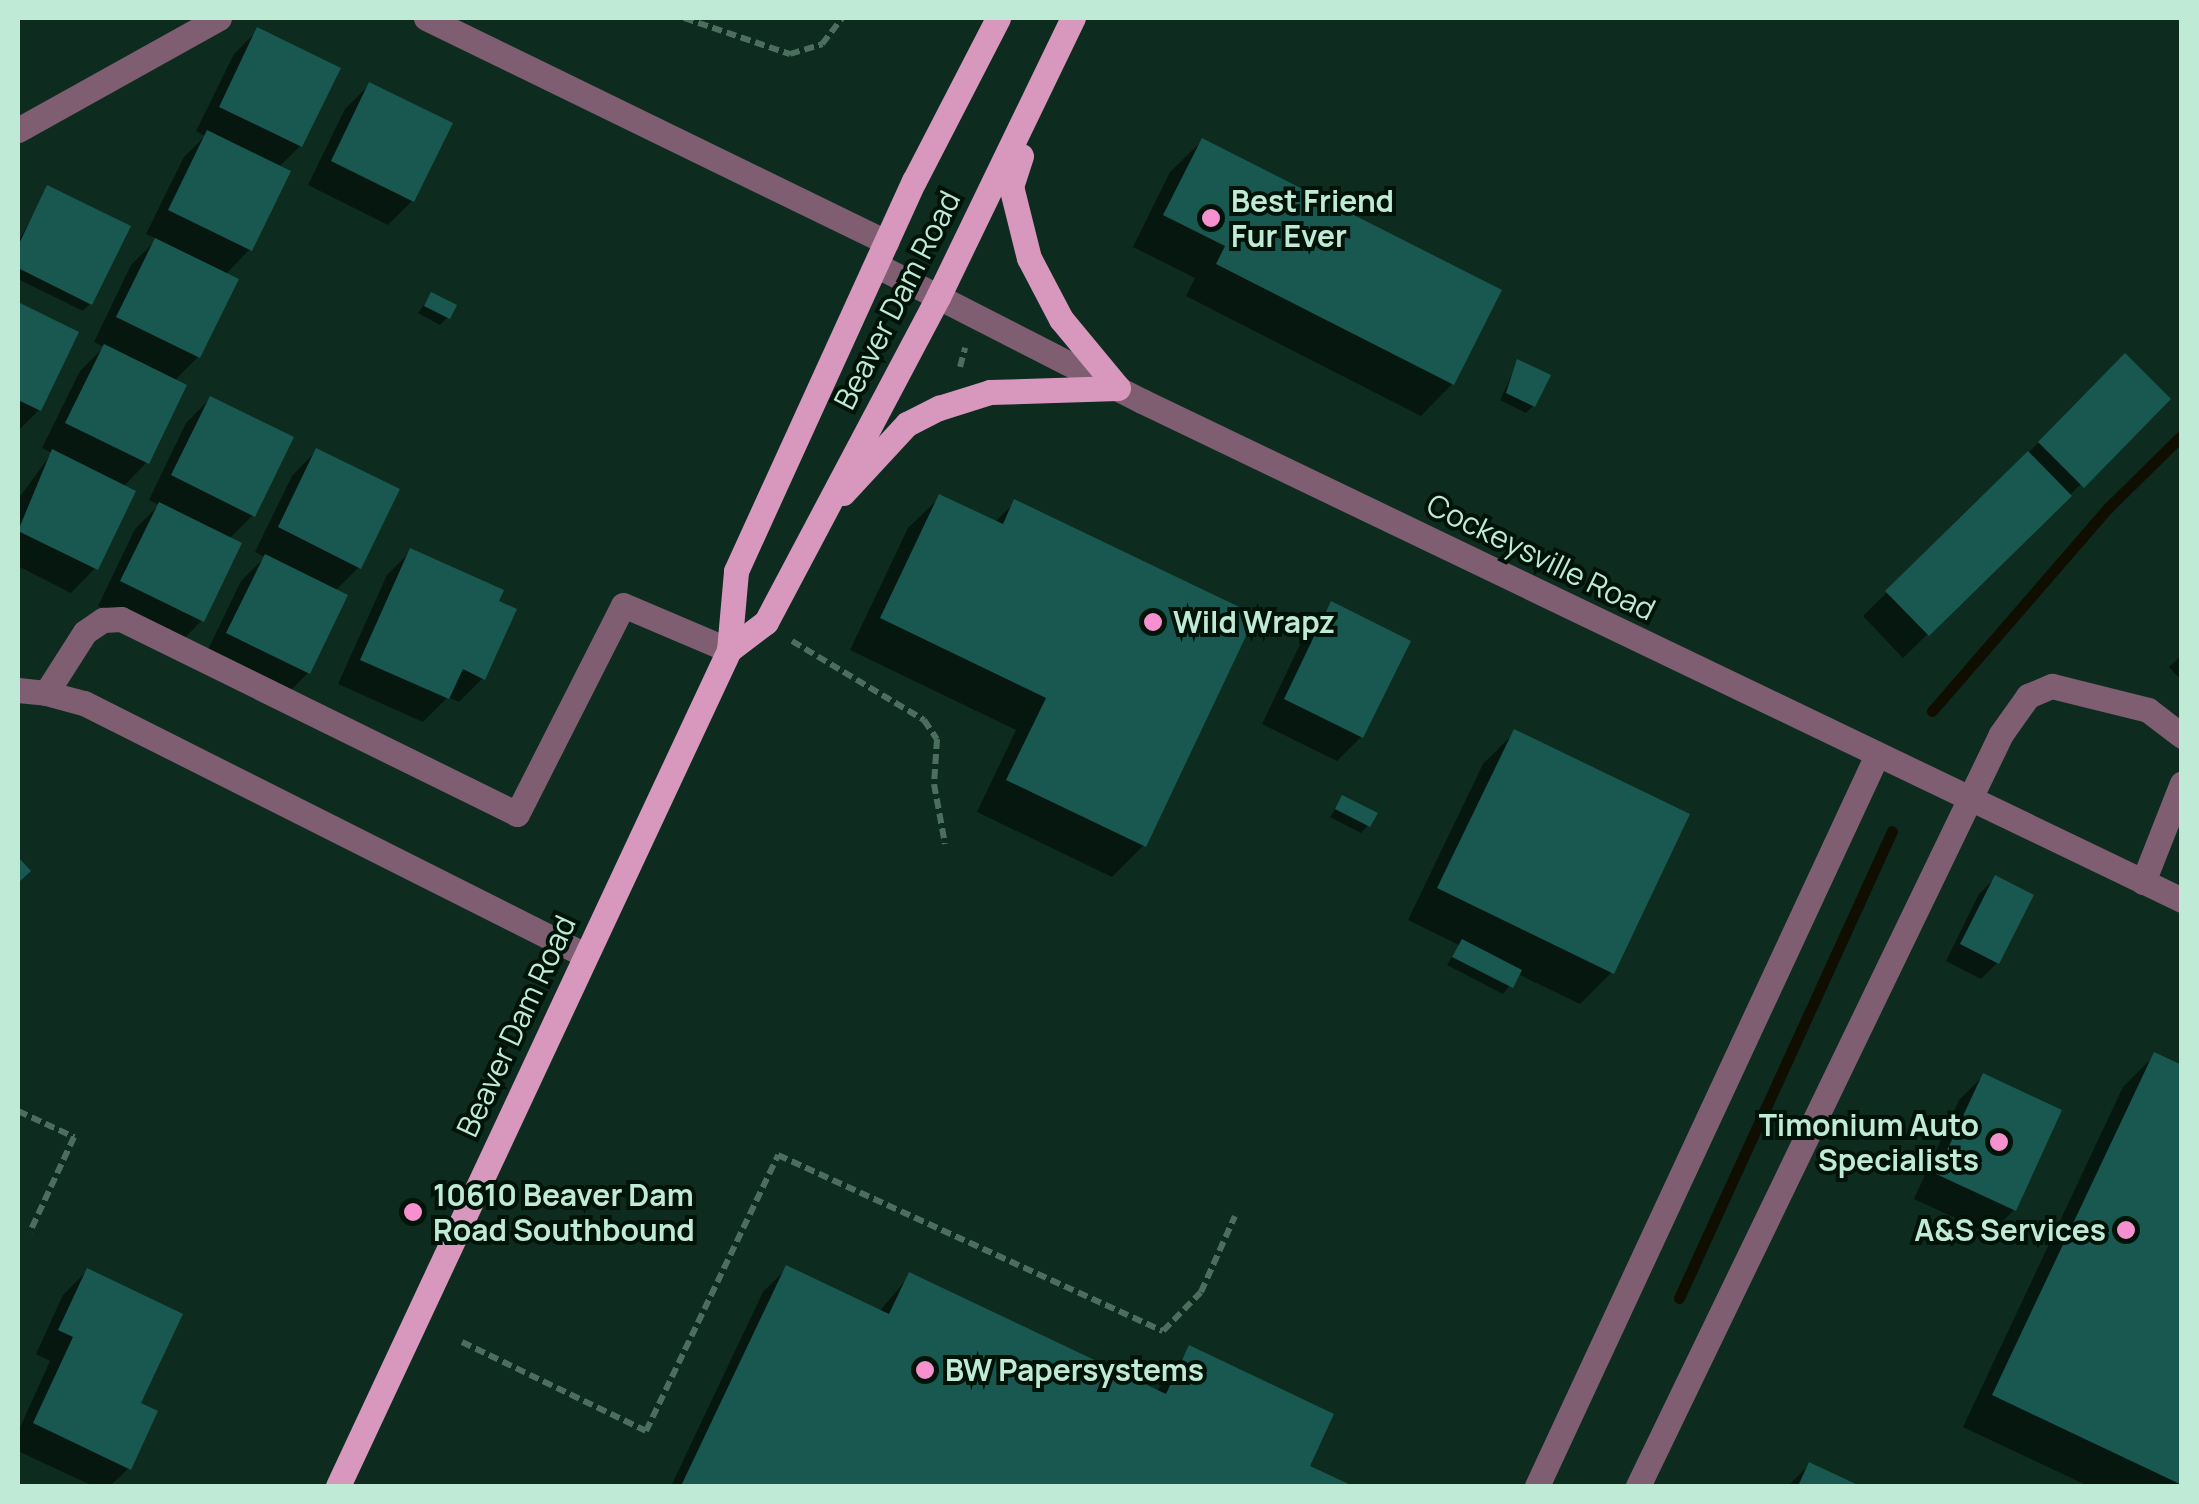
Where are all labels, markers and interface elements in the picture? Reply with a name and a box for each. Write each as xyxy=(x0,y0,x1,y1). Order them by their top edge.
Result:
place label: Best Friend Fur Ever xyxy=(1231,183,1394,254)
street label: Beaver Dam Road xyxy=(826,185,968,415)
marker: Best Friend Fur Ever xyxy=(1200,207,1222,229)
street label: Cockeysville Road xyxy=(1421,486,1661,628)
place label: Wild Wrapz xyxy=(1173,604,1335,640)
marker: Wild Wrapz xyxy=(1142,611,1164,633)
street label: Beaver Dam Road xyxy=(449,910,583,1142)
place label: Timonium Auto Specialists xyxy=(1759,1107,1979,1178)
marker: Timonium Auto Specialists xyxy=(1988,1131,2010,1153)
place label: 10610 Beaver Dam Road Southbound xyxy=(433,1177,695,1248)
marker: 10610 Beaver Dam Road Southbound xyxy=(402,1201,424,1223)
place label: A&S Services xyxy=(1914,1212,2106,1248)
marker: A&S Services xyxy=(2115,1219,2137,1241)
place label: BW Papersystems xyxy=(945,1352,1204,1388)
marker: BW Papersystems xyxy=(914,1359,936,1381)

